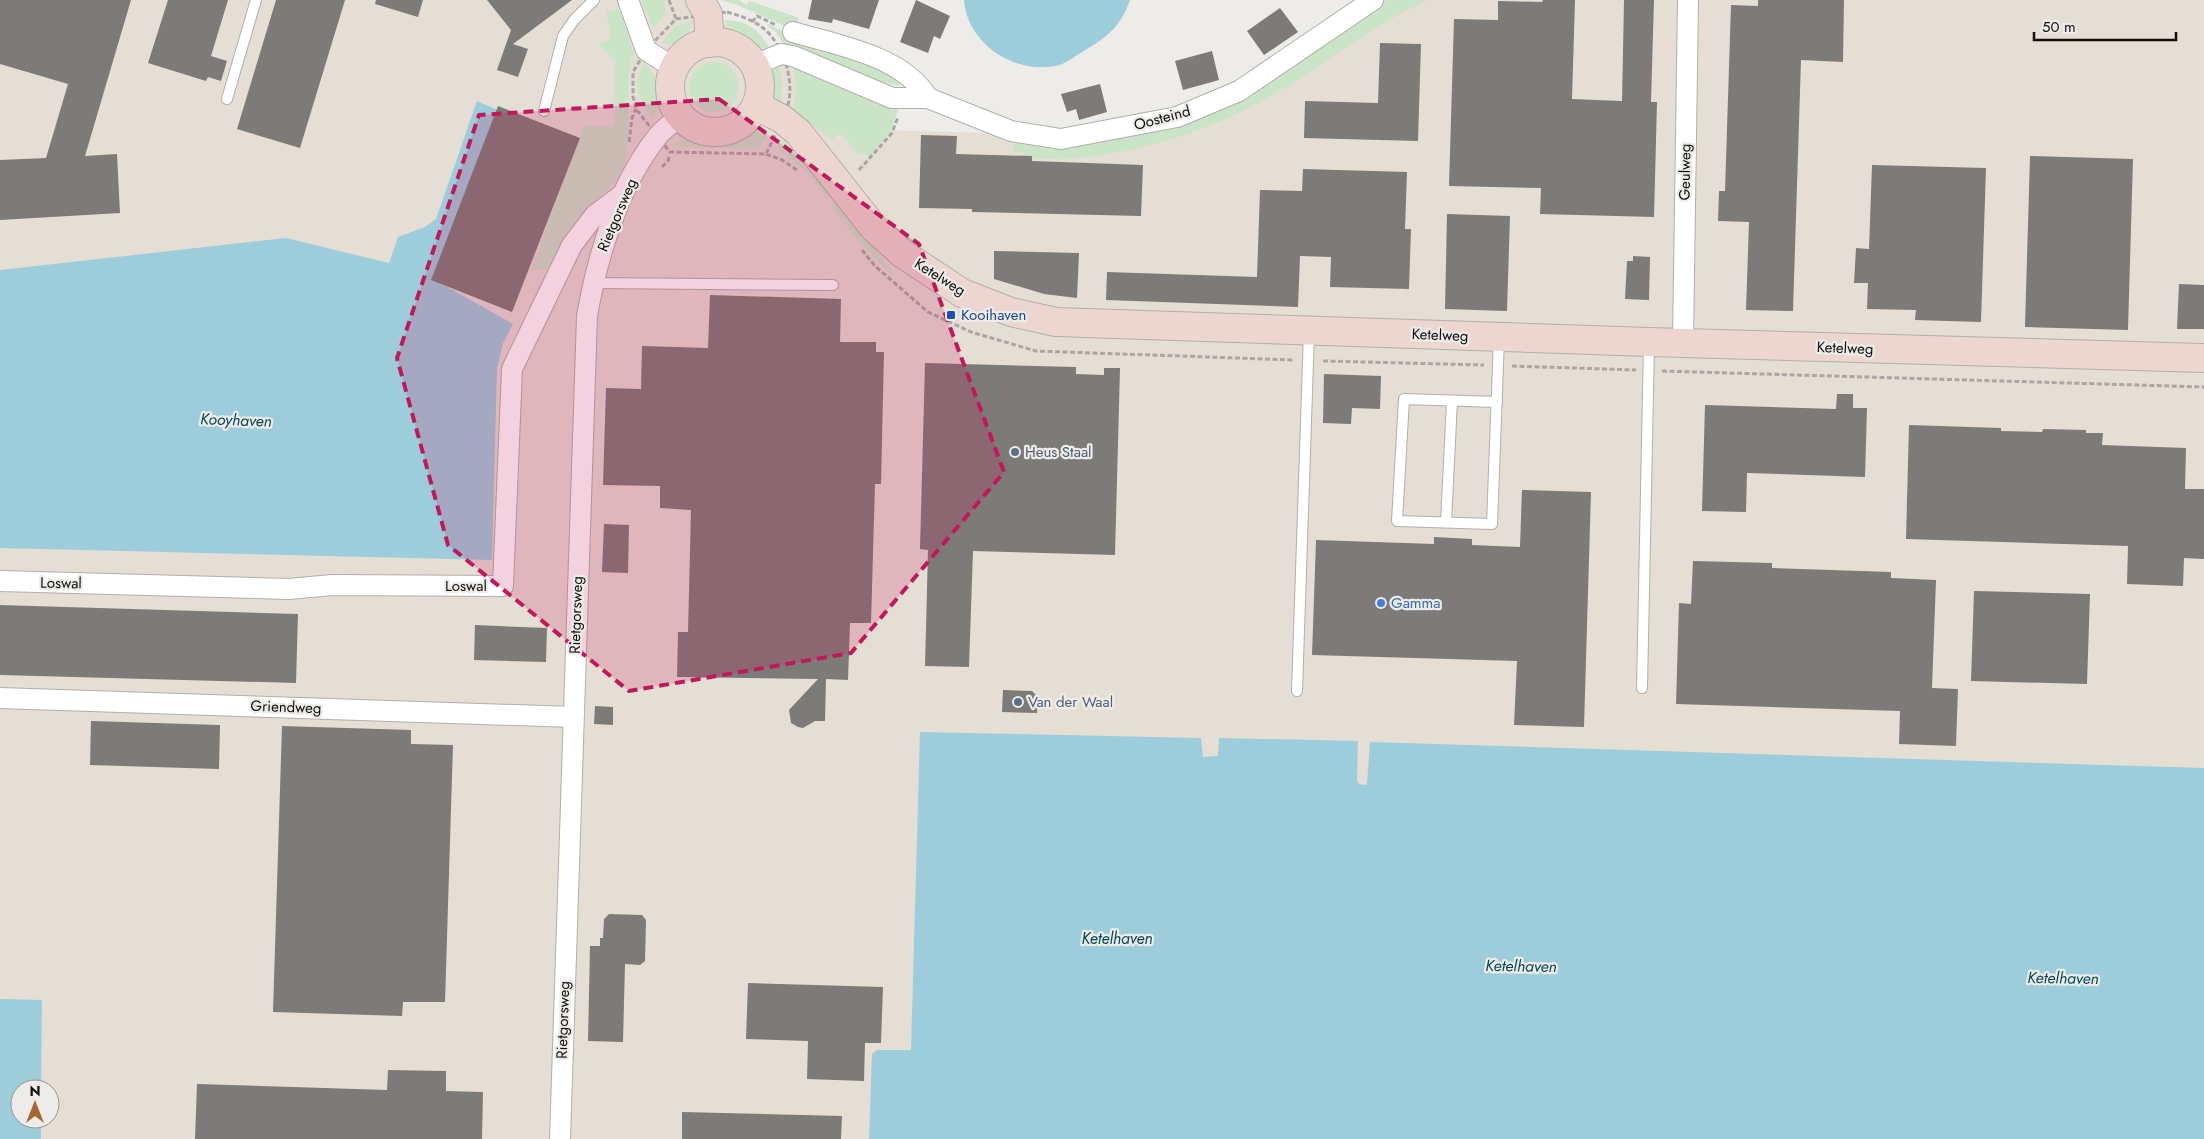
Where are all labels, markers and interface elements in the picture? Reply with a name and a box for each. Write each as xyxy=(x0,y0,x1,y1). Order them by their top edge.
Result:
scale bar xyxy=(2034,10,2176,42)
text: 50 m xyxy=(2042,16,2076,38)
street label: Oosteind xyxy=(1131,100,1193,136)
street label: Geulweg xyxy=(1674,143,1696,201)
street label: Rietgorsweg xyxy=(592,175,642,255)
street label: Ketelweg xyxy=(910,253,970,301)
place label: Kooihaven xyxy=(961,304,1026,326)
marker: Kooihaven xyxy=(945,309,957,321)
street label: Ketelweg xyxy=(1411,323,1469,347)
street label: Ketelweg xyxy=(1816,336,1874,360)
water label: Kooyhaven xyxy=(200,407,272,433)
place label: Heus Staal xyxy=(1025,441,1092,463)
marker: Heus Staal xyxy=(1009,446,1021,458)
street label: Loswal xyxy=(40,572,82,594)
street label: Loswal xyxy=(445,575,487,597)
street label: Rietgorsweg xyxy=(564,576,588,654)
place label: Gamma xyxy=(1391,592,1440,614)
marker: Gamma xyxy=(1375,597,1387,609)
place label: Van der Waal xyxy=(1028,691,1113,713)
street label: Griendweg xyxy=(250,695,322,719)
marker: Van der Waal xyxy=(1012,696,1024,708)
water label: Ketelhaven xyxy=(1081,927,1153,950)
water label: Ketelhaven xyxy=(1485,954,1557,978)
water label: Ketelhaven xyxy=(2027,966,2099,990)
street label: Rietgorsweg xyxy=(551,981,575,1059)
north arrow xyxy=(10,1079,60,1129)
text: N xyxy=(29,1081,41,1101)

